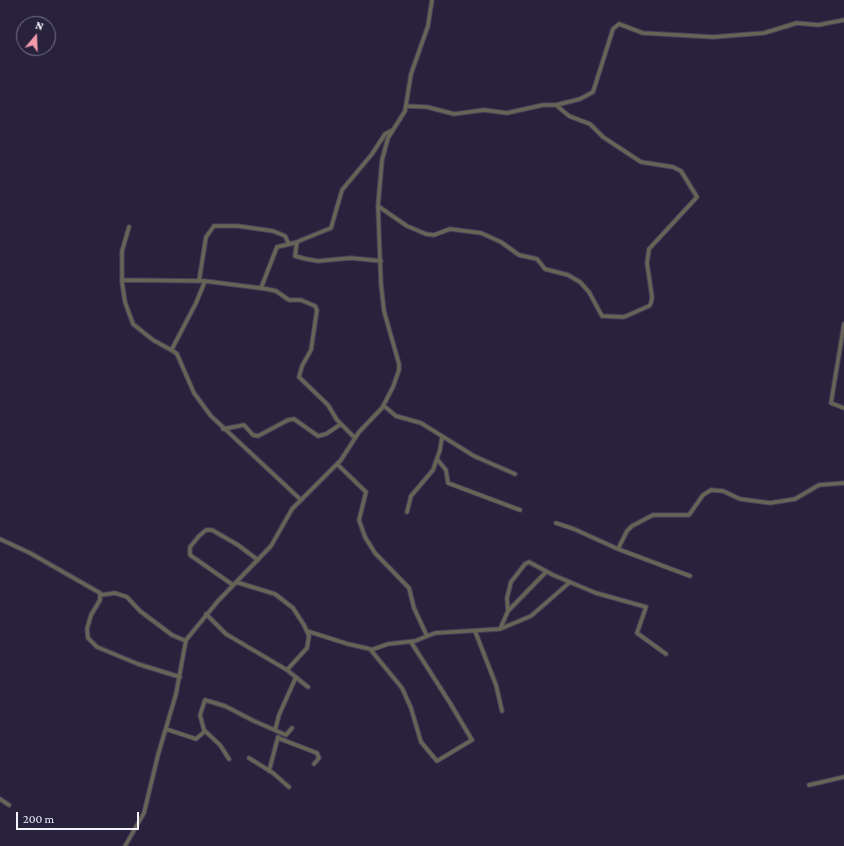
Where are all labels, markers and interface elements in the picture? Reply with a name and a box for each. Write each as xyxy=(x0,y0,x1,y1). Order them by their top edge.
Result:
north arrow xyxy=(16,16,56,56)
text: N xyxy=(34,19,45,32)
scale bar xyxy=(18,804,141,830)
text: 200 m xyxy=(23,812,54,826)

